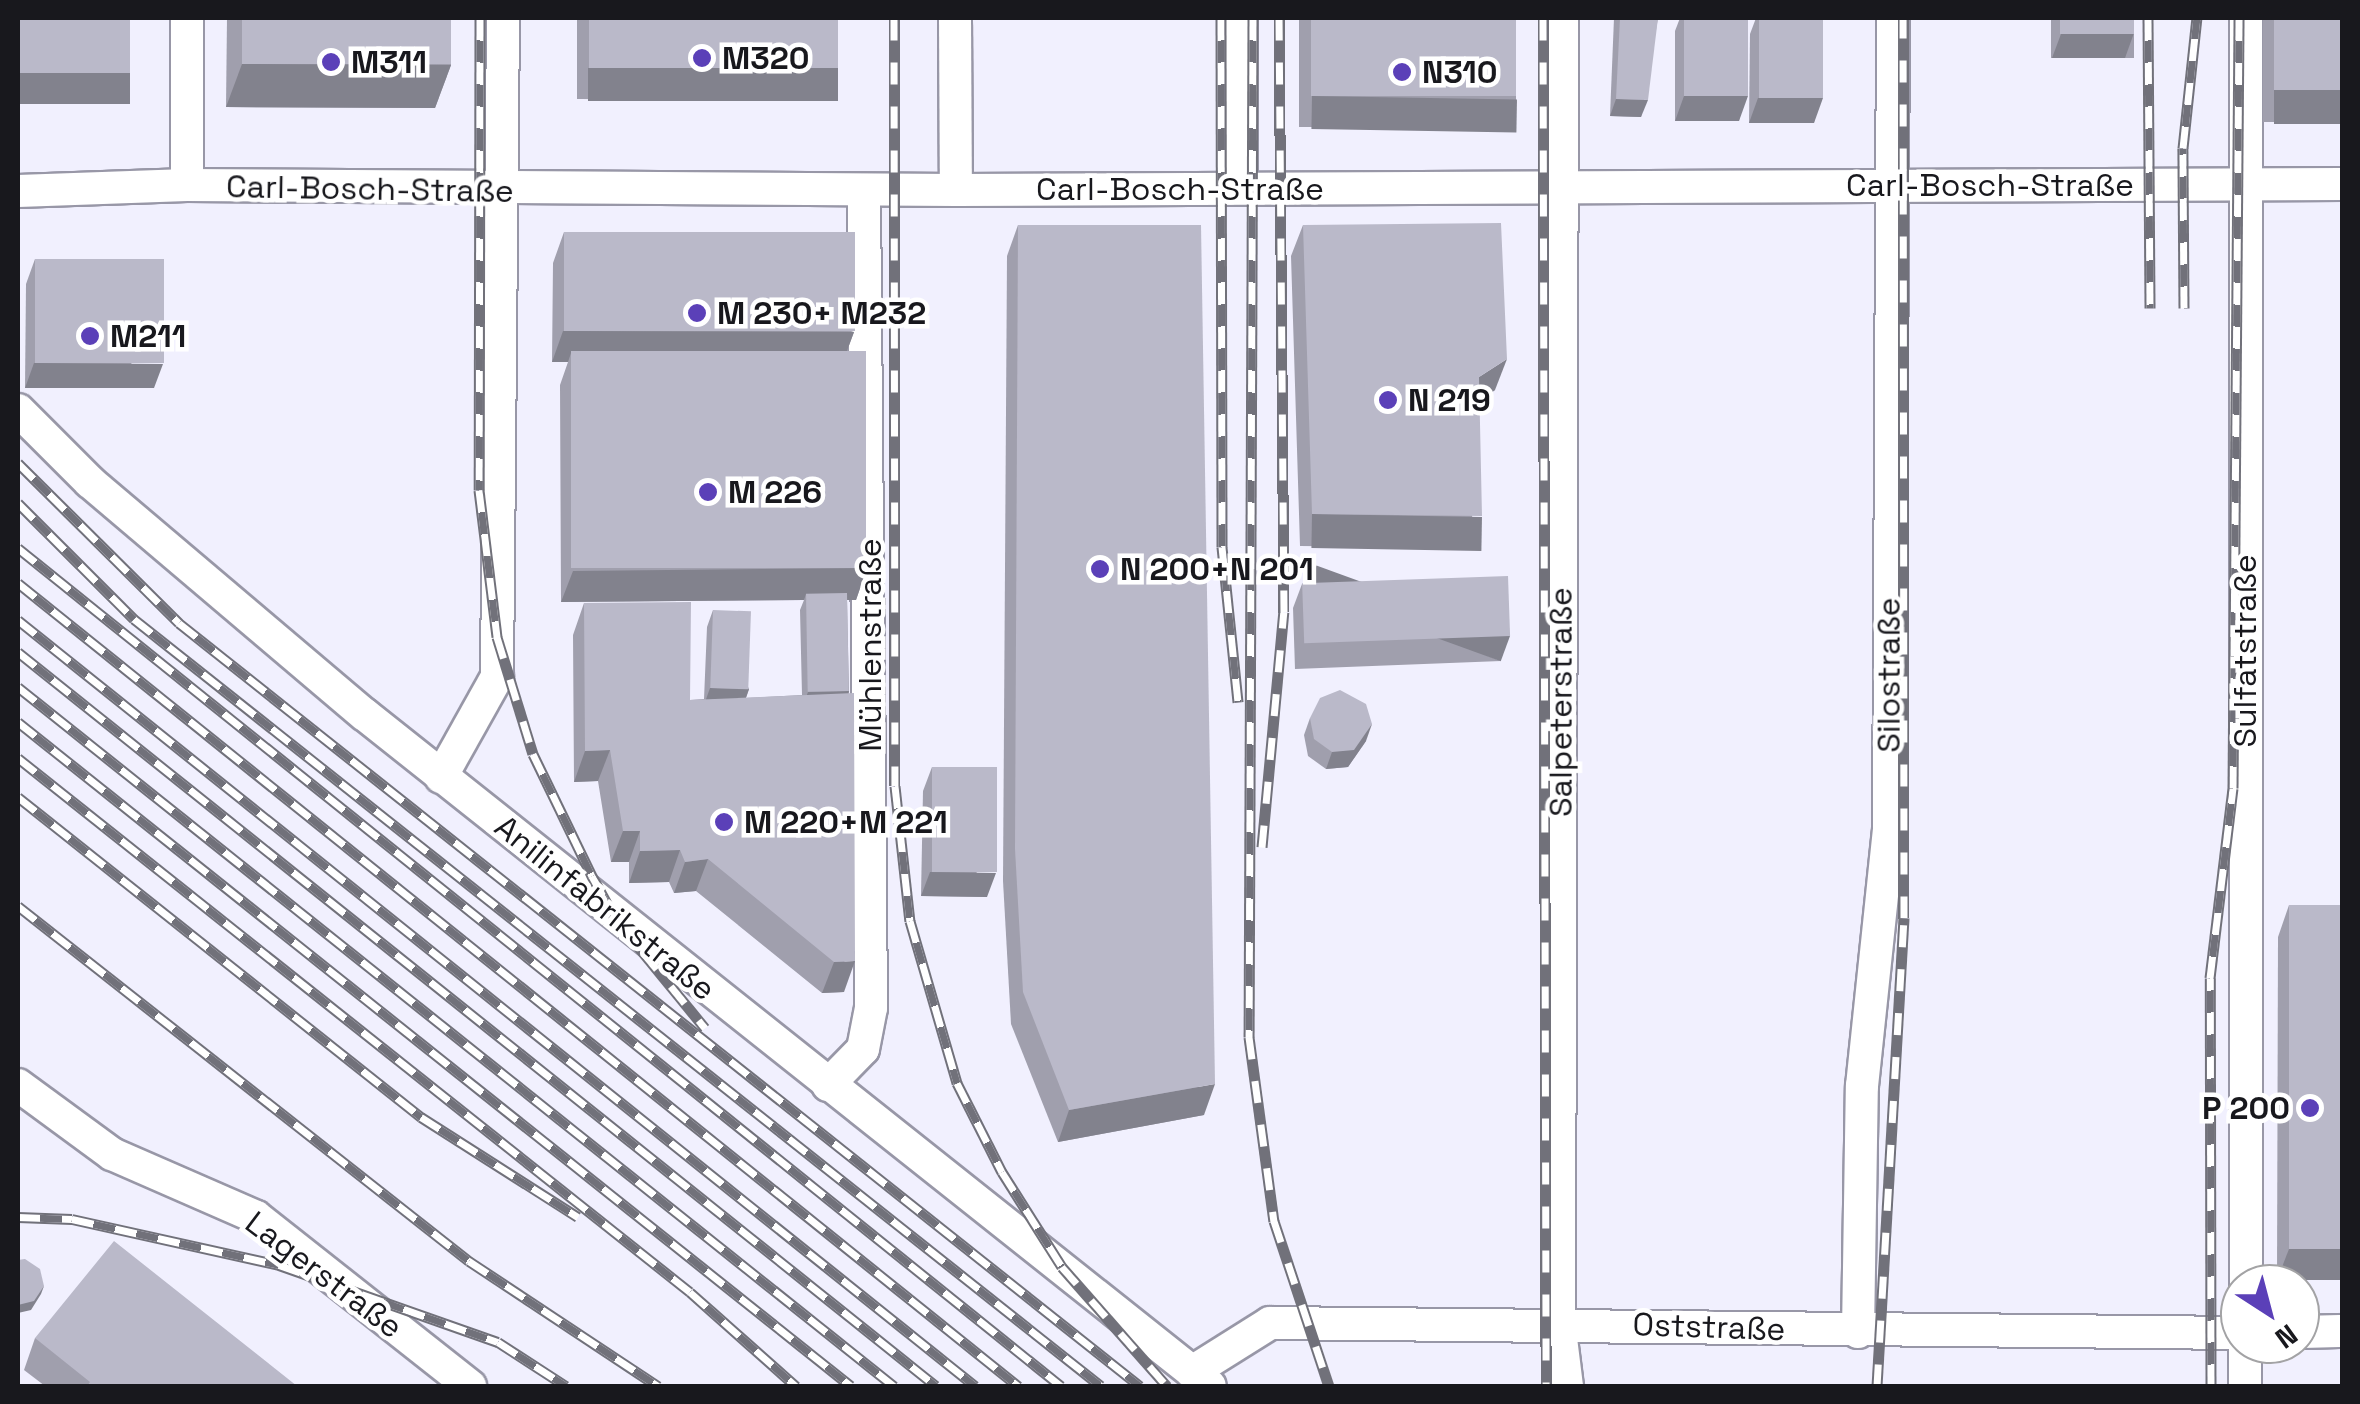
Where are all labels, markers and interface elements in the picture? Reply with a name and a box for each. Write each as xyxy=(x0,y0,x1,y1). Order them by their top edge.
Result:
place label: M320 xyxy=(722,39,809,77)
place label: M311 xyxy=(351,43,427,81)
marker: M320 xyxy=(691,47,713,69)
marker: M311 xyxy=(320,51,342,73)
place label: N310 xyxy=(1422,53,1498,91)
marker: N310 xyxy=(1391,61,1413,83)
street label: Carl-Bosch-Straße xyxy=(1846,166,2134,204)
street label: Carl-Bosch-Straße xyxy=(226,167,514,211)
street label: Carl-Bosch-Straße xyxy=(1036,170,1324,208)
place label: M 230+ M232 xyxy=(717,294,926,332)
marker: M 230+ M232 xyxy=(686,302,708,324)
place label: M211 xyxy=(110,317,186,355)
marker: M211 xyxy=(79,325,101,347)
place label: N 219 xyxy=(1408,381,1491,419)
marker: N 219 xyxy=(1377,389,1399,411)
place label: M 226 xyxy=(728,473,822,511)
marker: M 226 xyxy=(697,481,719,503)
street label: Mühlenstraße xyxy=(851,538,889,752)
place label: N 200+N 201 xyxy=(1120,550,1314,588)
street label: Sulfatstraße xyxy=(2226,554,2264,748)
marker: N 200+N 201 xyxy=(1089,558,1111,580)
street label: Salpeterstraße xyxy=(1542,587,1580,817)
street label: Silostraße xyxy=(1870,597,1908,753)
place label: M 220+M 221 xyxy=(744,803,948,841)
street label: Anilinfabrikstraße xyxy=(487,807,723,1009)
marker: M 220+M 221 xyxy=(713,811,735,833)
place label: P 200 xyxy=(2202,1089,2290,1127)
marker: P 200 xyxy=(2299,1097,2321,1119)
street label: Lagerstraße xyxy=(238,1203,410,1347)
north arrow xyxy=(2220,1264,2320,1364)
street label: Oststraße xyxy=(1632,1305,1786,1349)
text: N xyxy=(2268,1317,2305,1357)

